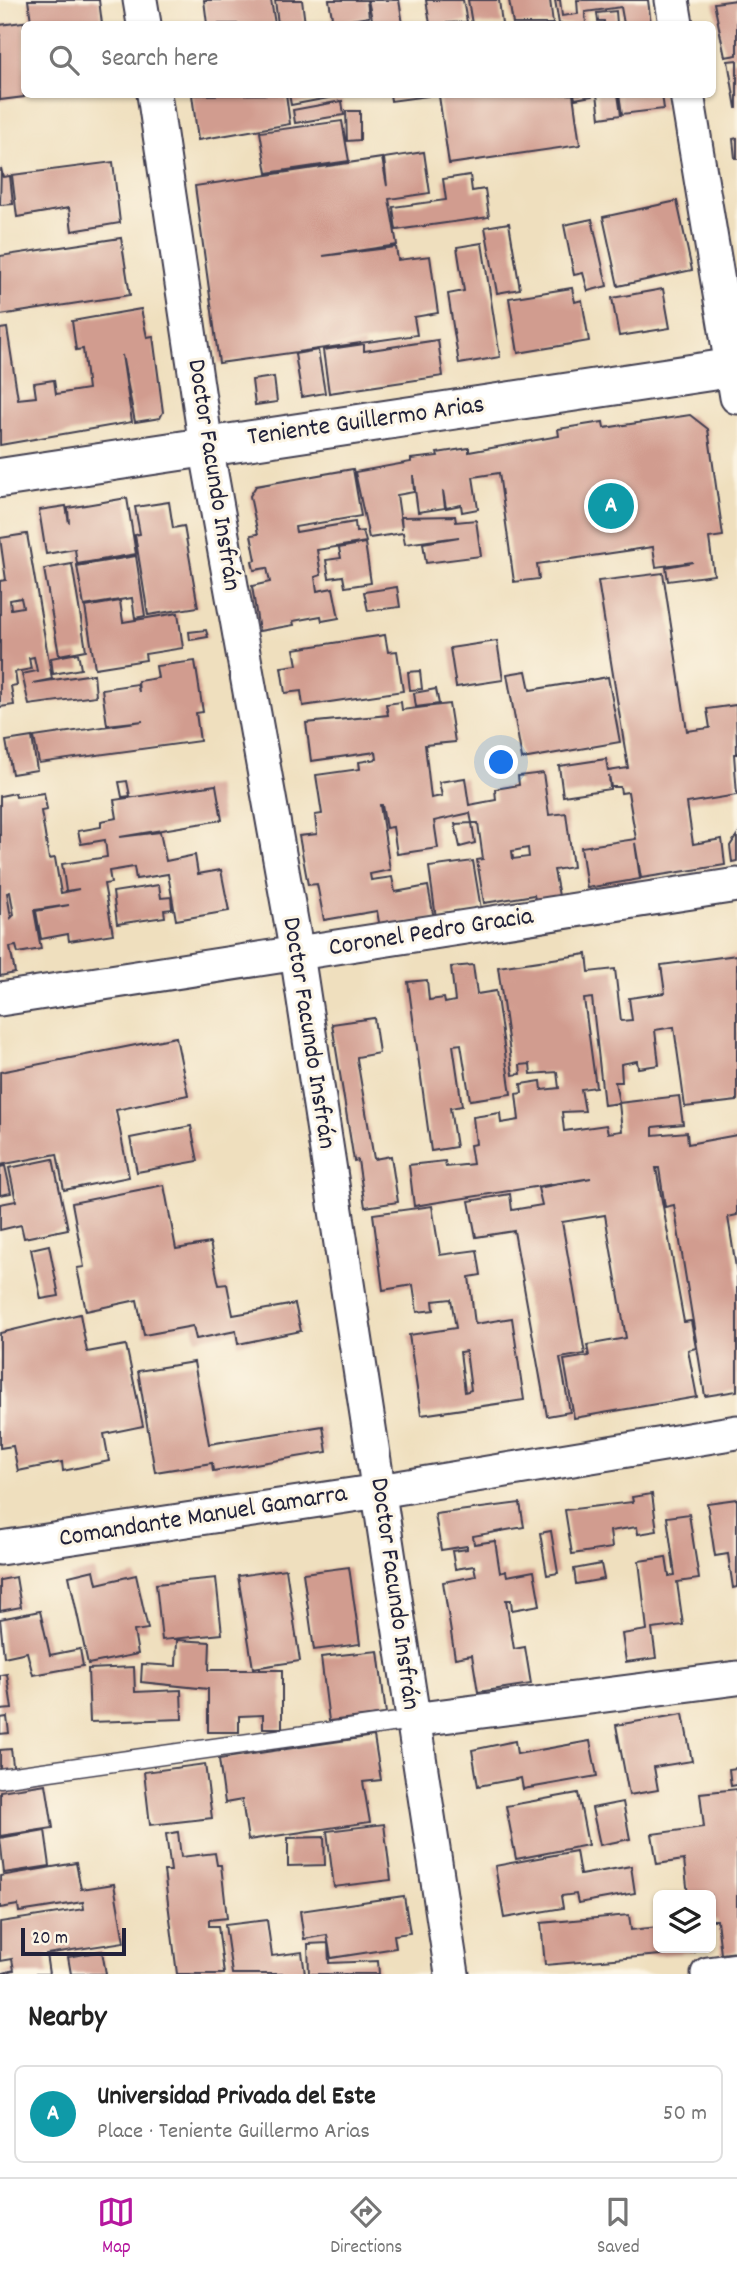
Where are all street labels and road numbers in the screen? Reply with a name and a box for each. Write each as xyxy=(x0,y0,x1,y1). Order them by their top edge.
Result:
street label: Doctor Facundo Insfrán xyxy=(176,356,250,594)
street label: Teniente Guillermo Arias xyxy=(245,387,487,457)
street label: Coronel Pedro Gracia xyxy=(326,898,537,967)
street label: Doctor Facundo Insfrán xyxy=(271,914,345,1152)
street label: Doctor Facundo Insfrán xyxy=(359,1475,429,1713)
street label: Comandante Manuel Gamarra xyxy=(56,1476,350,1558)

